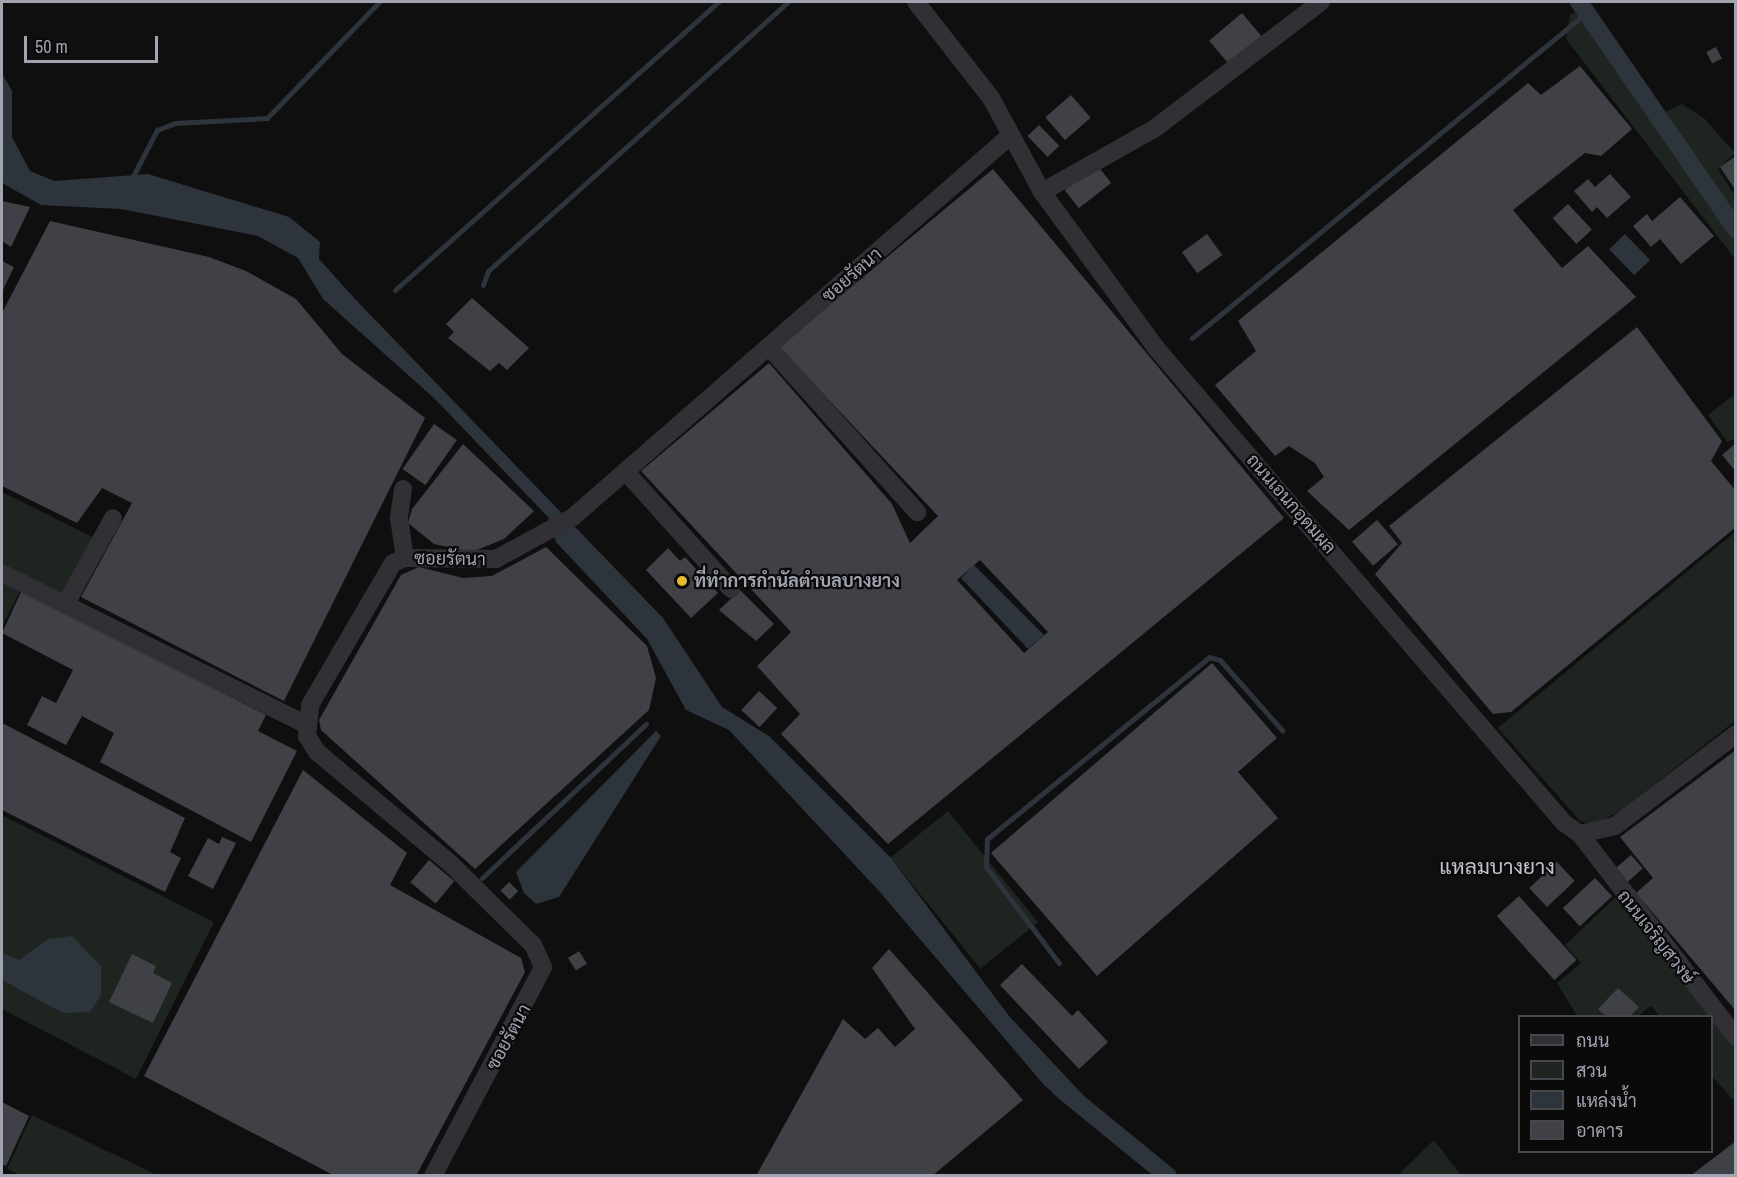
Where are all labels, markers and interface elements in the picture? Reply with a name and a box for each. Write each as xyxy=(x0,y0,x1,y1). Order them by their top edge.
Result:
scale bar xyxy=(27,24,160,62)
text: 50 m xyxy=(35,34,68,59)
street label: ซอยรัตนา xyxy=(818,243,886,307)
street label: ถนนเอนกอุดมผล xyxy=(1242,450,1340,558)
street label: ซอยรัตนา xyxy=(414,548,486,570)
place label: ที่ทำการกำนัลตำบลบางยาง xyxy=(694,570,900,592)
marker: ที่ทำการกำนัลตำบลบางยาง xyxy=(675,574,689,588)
district label: แหลมบางยาง xyxy=(1439,854,1555,880)
street label: ถนนเจริญสวงษ์ xyxy=(1613,886,1699,988)
street label: ซอยรัตนา xyxy=(482,1000,536,1074)
legend xyxy=(1518,1015,1713,1153)
text: ถนน xyxy=(1576,1028,1609,1053)
text: สวน xyxy=(1576,1058,1607,1083)
text: แหล่งน้ำ xyxy=(1576,1088,1637,1113)
text: อาคาร xyxy=(1576,1118,1624,1143)

